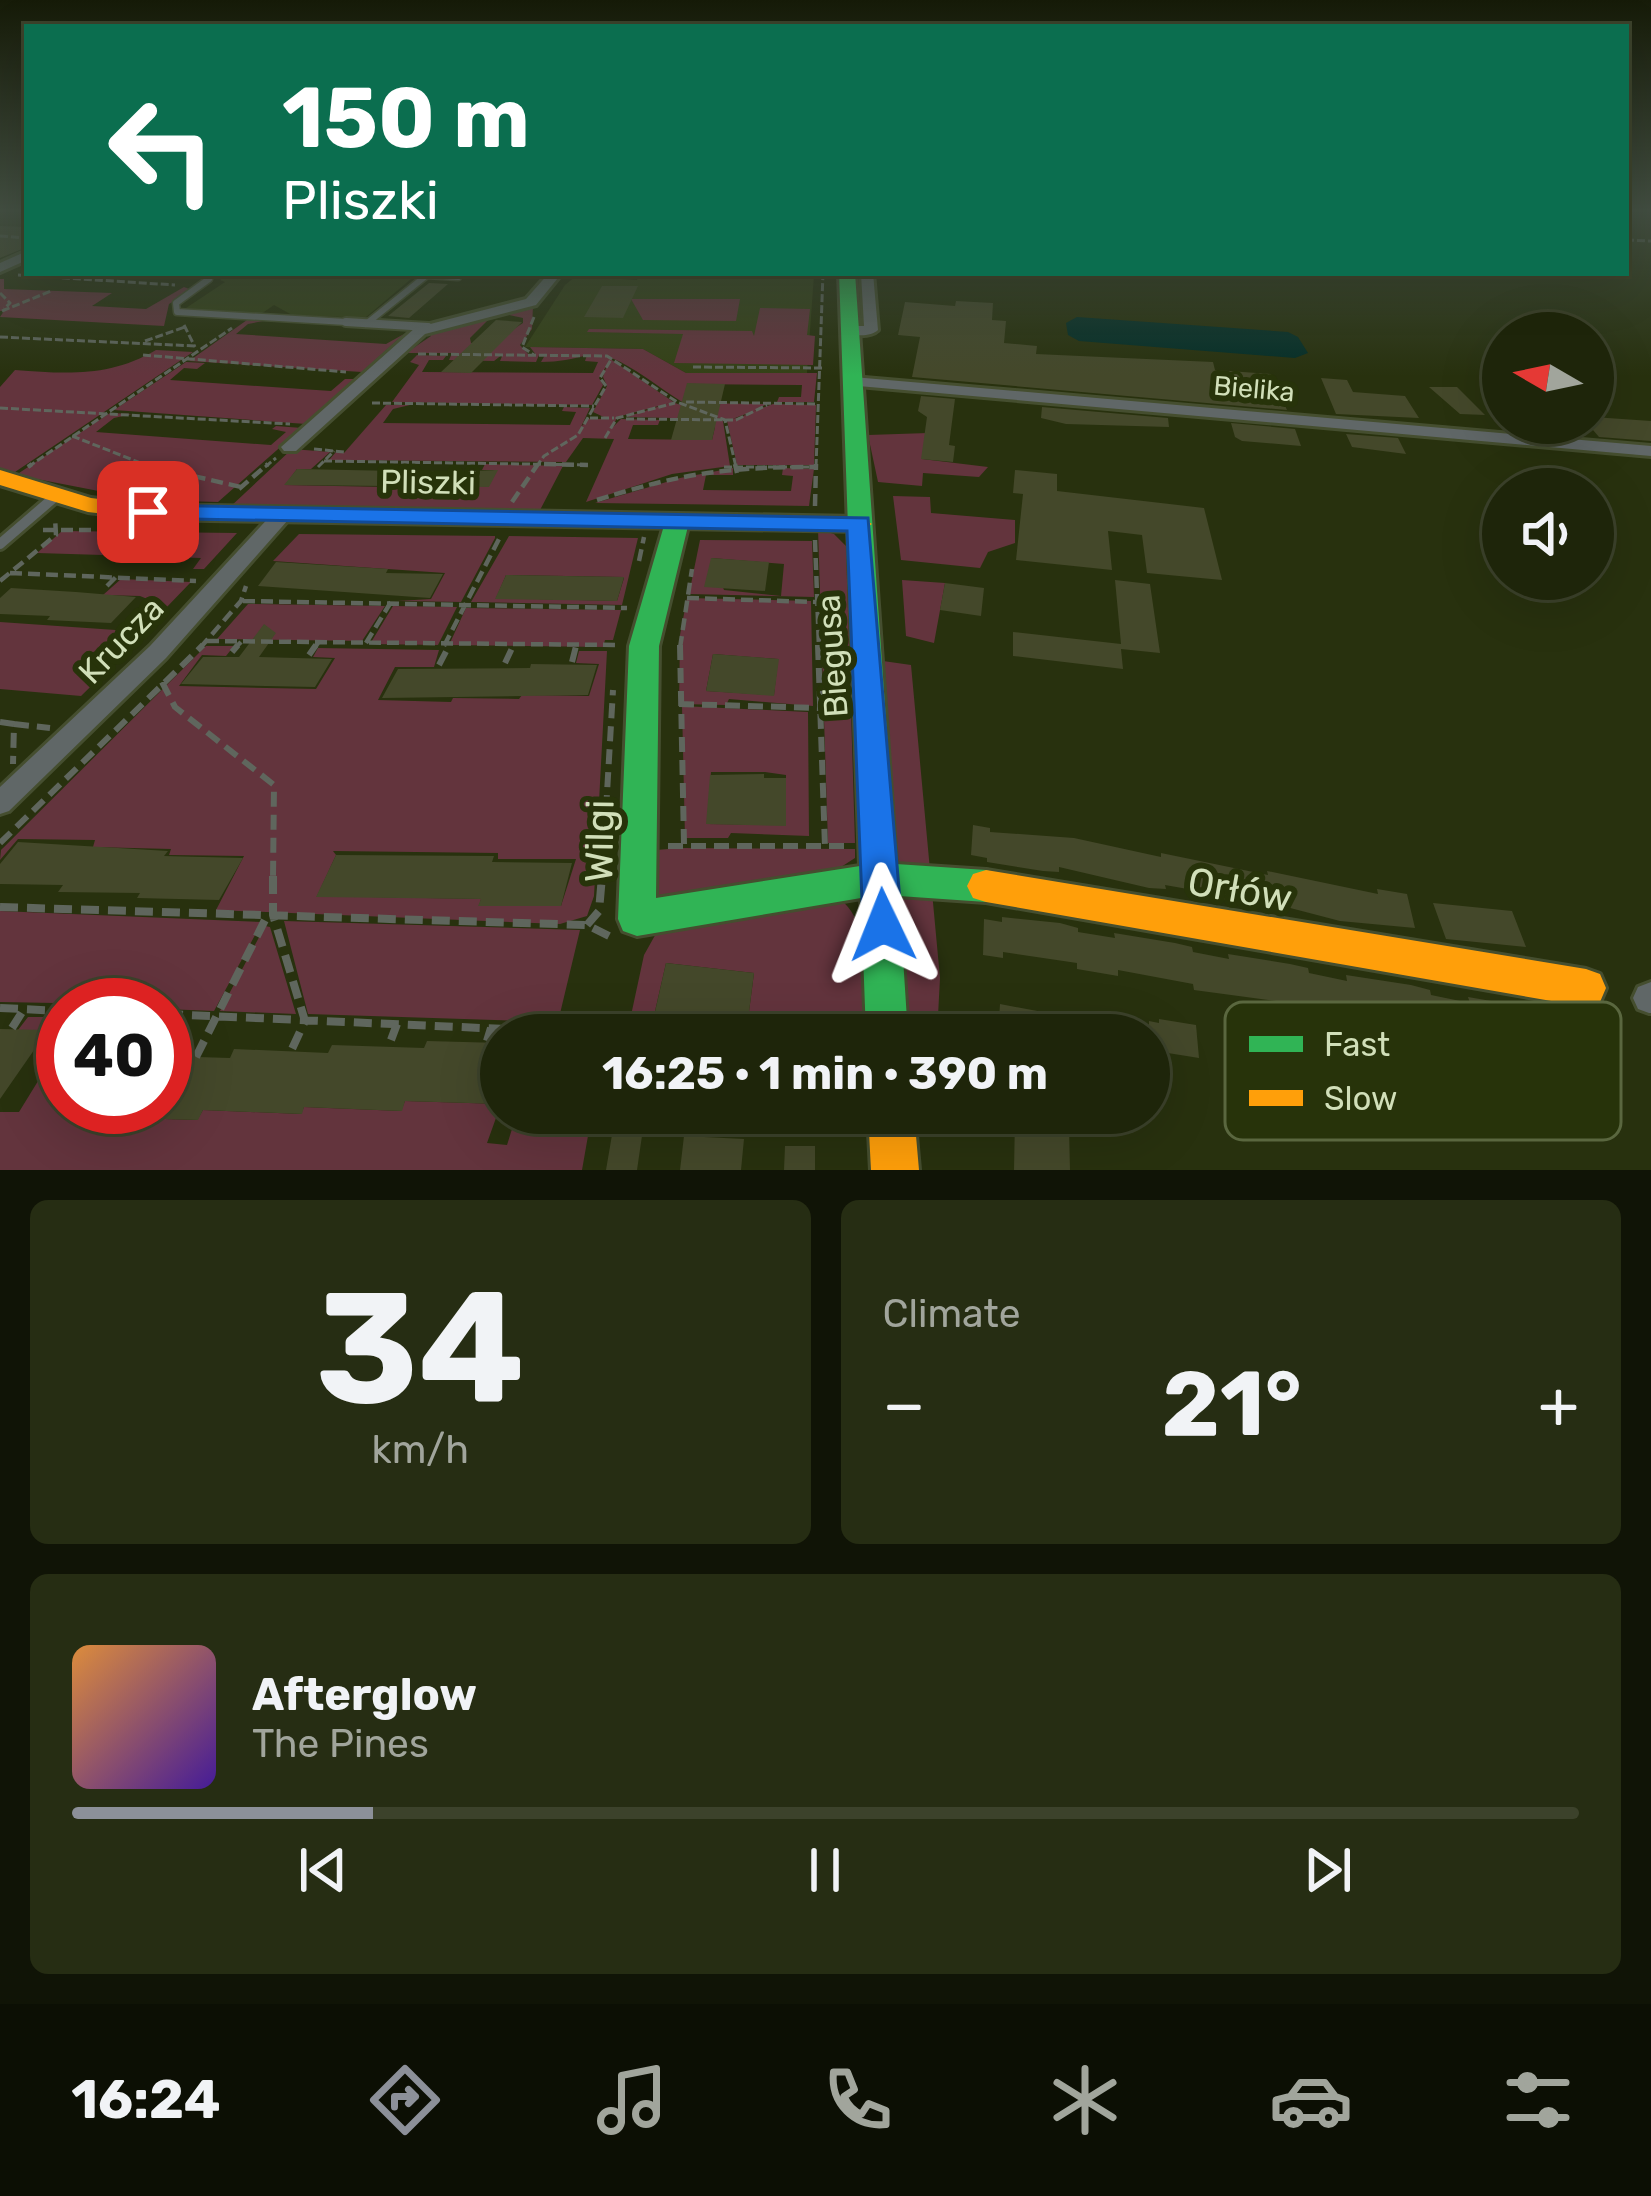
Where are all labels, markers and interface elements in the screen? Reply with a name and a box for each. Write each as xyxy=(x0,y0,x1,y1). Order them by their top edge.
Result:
text: 150 m xyxy=(282,68,530,168)
icon: left xyxy=(84,72,240,228)
text: Pliszki xyxy=(282,169,439,233)
north arrow xyxy=(1482,312,1614,444)
map controls xyxy=(1482,312,1614,600)
street label: Bielika xyxy=(1212,370,1296,408)
pin xyxy=(97,461,199,563)
street label: Pliszki xyxy=(380,462,476,502)
button: sound xyxy=(1482,468,1614,600)
icon: arrive xyxy=(115,479,181,545)
street label: Krucza xyxy=(70,589,172,691)
street label: Biegusa xyxy=(808,593,856,719)
street label: Wilgi xyxy=(576,799,624,883)
street label: Orłów xyxy=(1184,858,1296,922)
position arrow xyxy=(820,862,946,988)
speed limit sign: 40 xyxy=(36,978,192,1134)
legend xyxy=(1225,1002,1621,1140)
text: Fast xyxy=(1324,1025,1390,1064)
text: 16:25 · 1 min · 390 m xyxy=(602,1047,1048,1100)
text: Slow xyxy=(1324,1079,1398,1118)
text: 34 xyxy=(316,1256,525,1441)
text: Climate xyxy=(883,1291,1021,1337)
text: 21° xyxy=(1162,1351,1302,1458)
text: − xyxy=(883,1365,925,1444)
text: + xyxy=(1538,1365,1579,1444)
text: km/h xyxy=(372,1427,469,1473)
text: Afterglow xyxy=(252,1668,477,1721)
text: The Pines xyxy=(252,1721,429,1767)
icon: previous xyxy=(290,1837,356,1903)
icon: pause xyxy=(792,1837,858,1903)
icon: next xyxy=(1295,1837,1361,1903)
icon: directions xyxy=(363,2058,447,2142)
icon: music xyxy=(590,2058,674,2142)
icon: phone xyxy=(816,2058,900,2142)
icon: climate xyxy=(1043,2058,1127,2142)
icon: car xyxy=(1269,2058,1353,2142)
icon: filters xyxy=(1496,2058,1580,2142)
text: 16:24 xyxy=(71,2068,221,2132)

